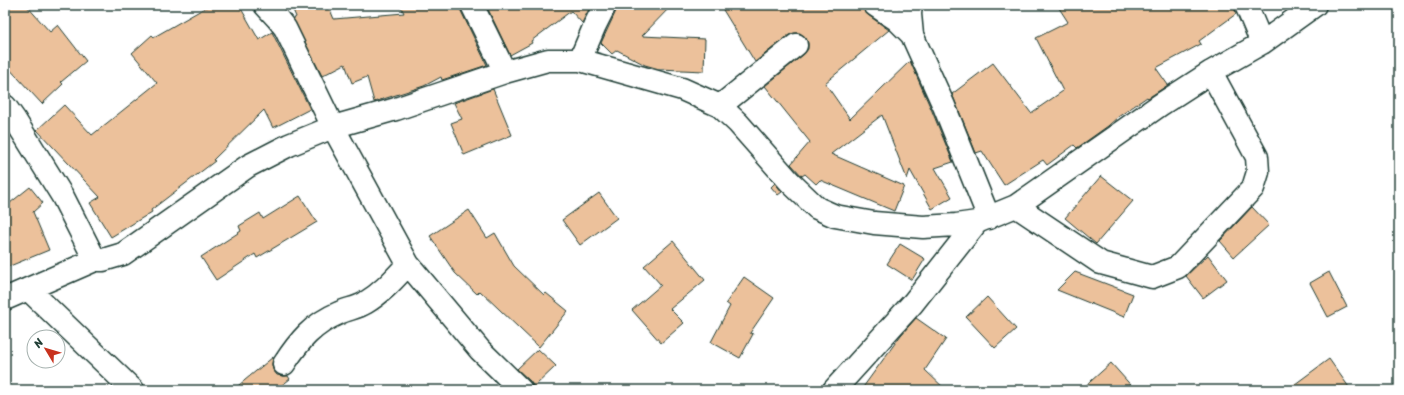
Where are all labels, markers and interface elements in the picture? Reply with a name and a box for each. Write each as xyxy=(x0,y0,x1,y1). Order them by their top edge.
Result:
north arrow xyxy=(26,329,66,369)
text: N xyxy=(28,334,49,353)

